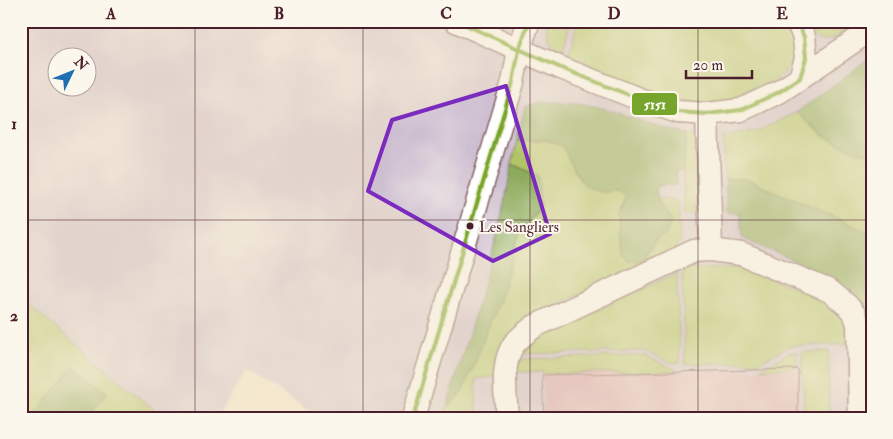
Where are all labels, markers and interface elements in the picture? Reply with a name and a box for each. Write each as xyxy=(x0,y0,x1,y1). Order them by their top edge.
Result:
text: A xyxy=(105,4,117,24)
text: B xyxy=(274,4,284,24)
text: C xyxy=(440,4,452,24)
text: D xyxy=(607,4,621,24)
text: E xyxy=(776,4,788,24)
north arrow xyxy=(48,48,98,98)
scale bar xyxy=(686,48,752,80)
text: N xyxy=(70,52,92,74)
text: 20 m xyxy=(693,56,723,75)
line badge: 5151 xyxy=(631,92,678,116)
text: 5151 xyxy=(644,96,666,113)
text: 1 xyxy=(11,114,17,134)
place label: Les Sangliers xyxy=(479,218,559,237)
marker: Les Sangliers xyxy=(465,221,475,231)
text: 2 xyxy=(10,306,18,326)

